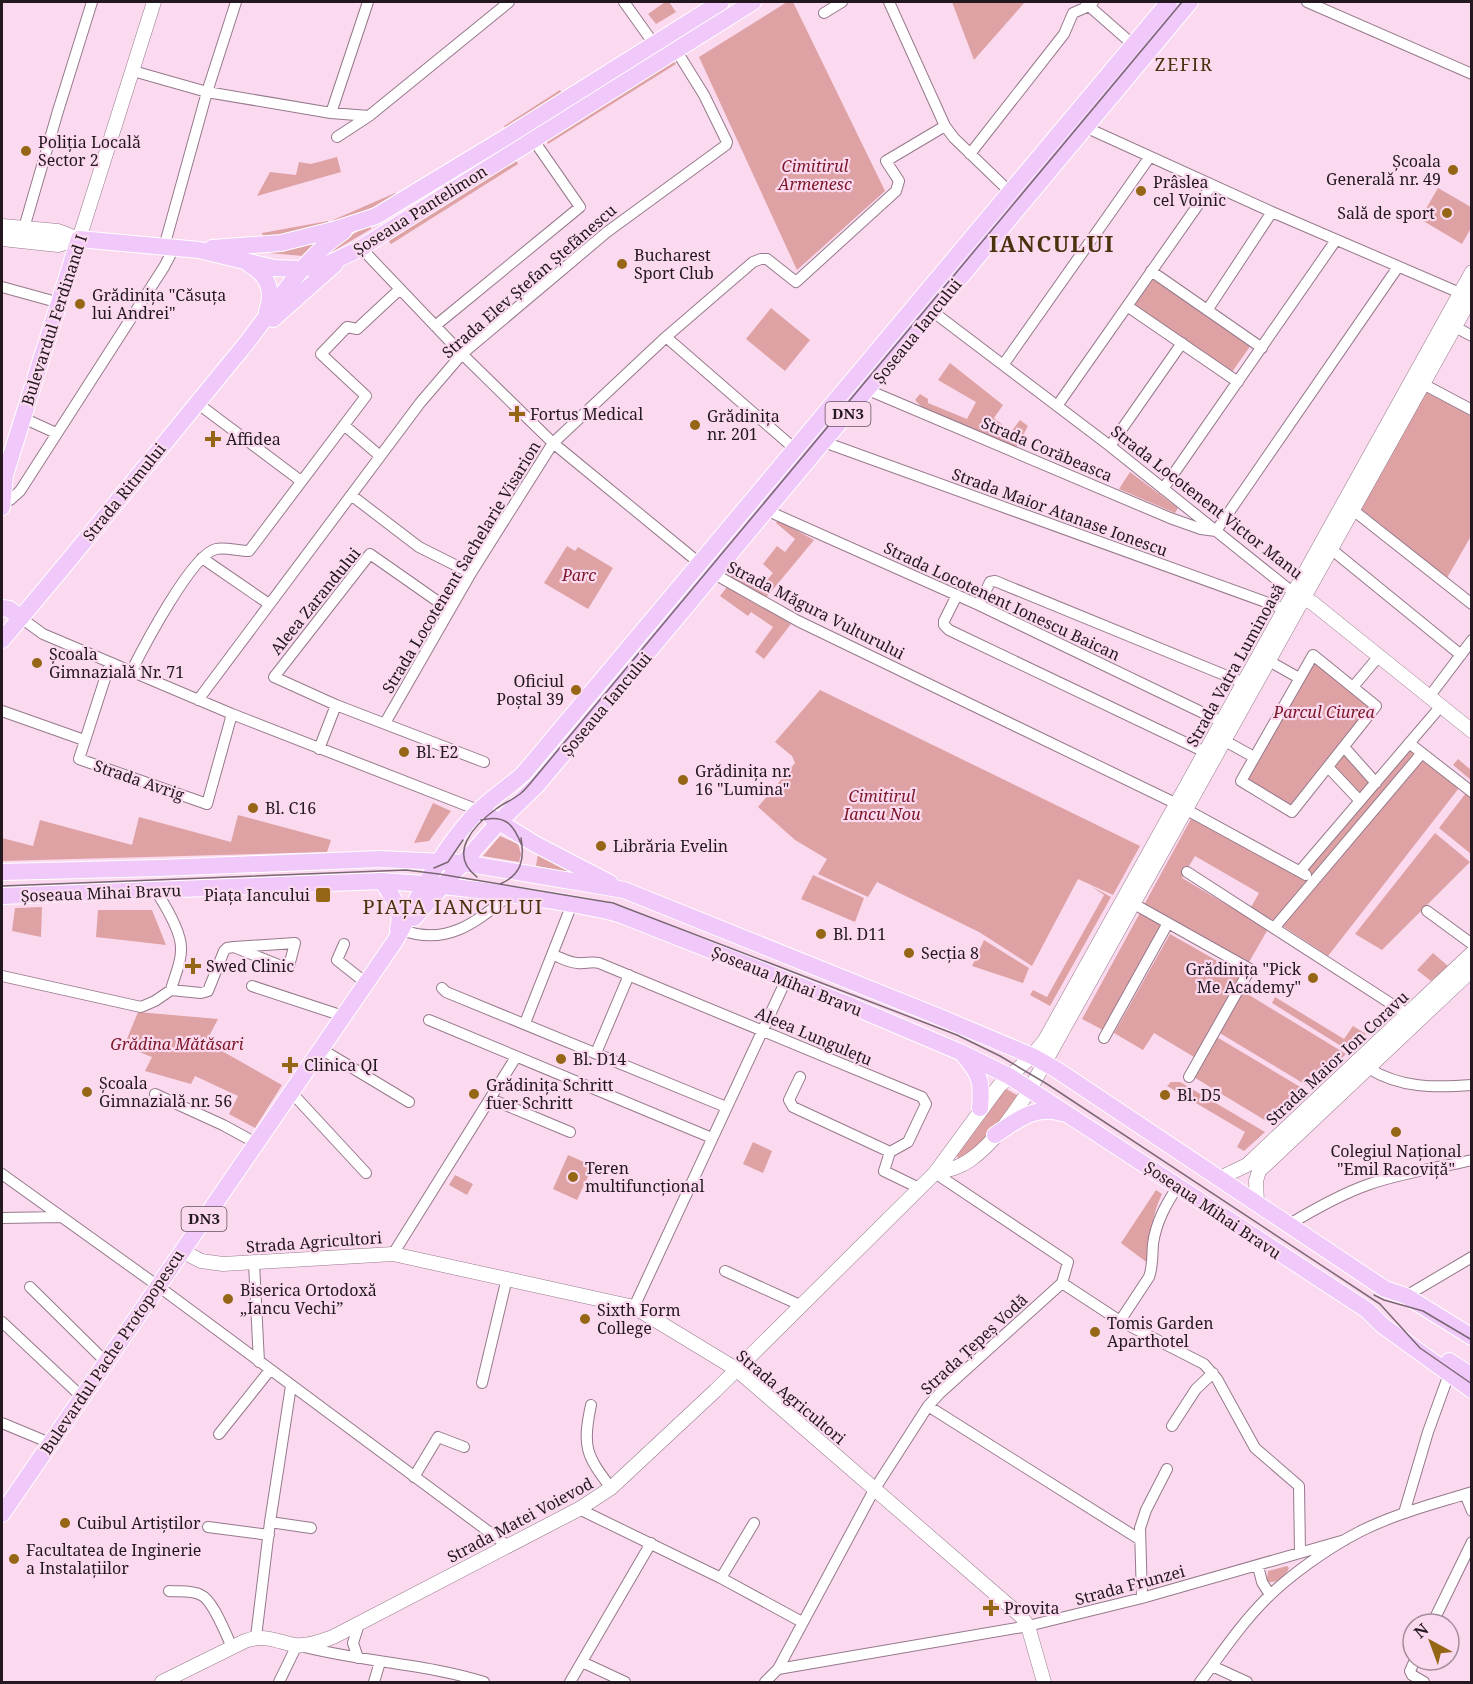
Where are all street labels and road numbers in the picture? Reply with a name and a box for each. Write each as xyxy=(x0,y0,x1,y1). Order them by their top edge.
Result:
street label: Șoseaua Pantelimon xyxy=(349,160,491,260)
street label: Strada Elev Ștefan Ștefănescu xyxy=(437,199,621,363)
street label: Bulevardul Ferdinand I xyxy=(16,232,92,408)
street label: Șoseaua Iancului xyxy=(868,274,966,388)
road number: DN3 xyxy=(826,402,870,426)
street label: Strada Corăbeasca xyxy=(978,411,1116,487)
street label: Strada Locotenent Victor Manu xyxy=(1106,420,1308,584)
street label: Strada Locotenent Sachelarie Visarion xyxy=(377,437,545,697)
street label: Strada Ritmului xyxy=(78,438,170,546)
street label: Strada Maior Atanase Ionescu xyxy=(949,463,1171,561)
street label: Strada Locotenent Ionescu Baican xyxy=(880,536,1124,666)
street label: Aleea Zarandului xyxy=(265,543,365,659)
street label: Strada Măgura Vulturului xyxy=(724,556,908,664)
street label: Strada Vatra Luminoasă xyxy=(1181,579,1289,751)
street label: Șoseaua Iancului xyxy=(556,647,656,761)
street label: Strada Avrig xyxy=(91,754,188,806)
street label: Șoseaua Mihai Bravu xyxy=(20,879,182,907)
street label: Șoseaua Mihai Bravu xyxy=(708,941,866,1021)
street label: Strada Maior Ion Coravu xyxy=(1261,986,1413,1130)
street label: Aleea Lungulețu xyxy=(752,1001,876,1071)
street label: Șoseaua Mihai Bravu xyxy=(1140,1156,1286,1264)
road number: DN3 xyxy=(182,1207,226,1231)
street label: Strada Agricultori xyxy=(245,1226,383,1258)
street label: Bulevardul Pache Protopopescu xyxy=(35,1245,189,1459)
street label: Strada Țepeș Vodă xyxy=(916,1289,1032,1399)
street label: Strada Agricultori xyxy=(732,1345,850,1449)
street label: Strada Matei Voievod xyxy=(443,1472,597,1568)
street label: Strada Frunzei xyxy=(1073,1560,1187,1610)

